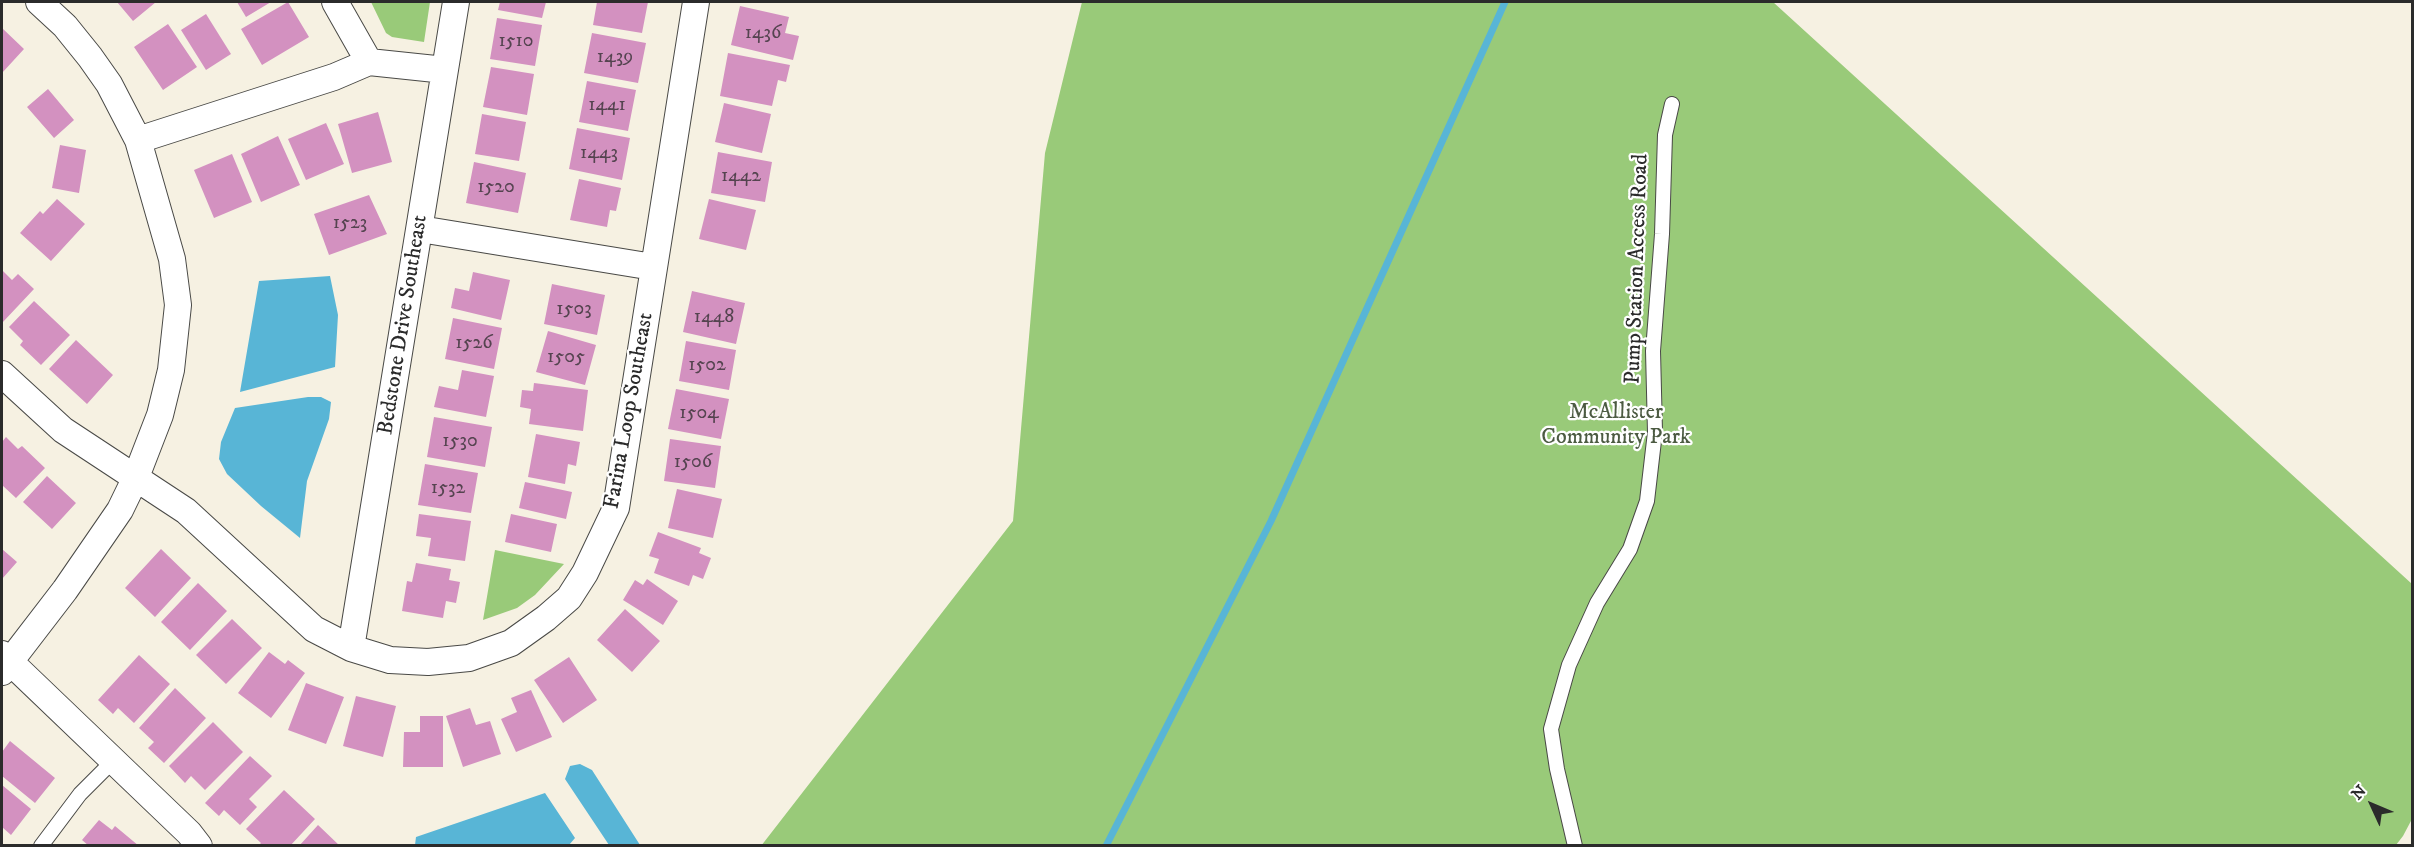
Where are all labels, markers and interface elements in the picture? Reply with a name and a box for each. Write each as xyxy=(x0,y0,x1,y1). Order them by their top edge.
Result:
house number: 1436 xyxy=(745,22,781,46)
house number: 1510 xyxy=(498,30,534,54)
house number: 1439 xyxy=(597,46,633,70)
house number: 1441 xyxy=(588,94,626,118)
house number: 1443 xyxy=(580,142,618,166)
street label: Pump Station Access Road xyxy=(1621,153,1655,385)
house number: 1442 xyxy=(721,165,761,189)
house number: 1520 xyxy=(477,176,515,200)
house number: 1523 xyxy=(333,212,367,236)
street label: Bedstone Drive Southeast xyxy=(374,213,434,437)
house number: 1503 xyxy=(556,298,592,322)
house number: 1448 xyxy=(694,306,734,330)
street label: Farina Loop Southeast xyxy=(600,311,660,511)
house number: 1526 xyxy=(455,332,493,356)
house number: 1505 xyxy=(547,346,585,370)
house number: 1502 xyxy=(688,354,726,378)
park label: McAllister Community Park xyxy=(1541,400,1691,452)
house number: 1504 xyxy=(679,402,719,426)
house number: 1530 xyxy=(442,430,478,454)
house number: 1506 xyxy=(674,451,712,475)
house number: 1532 xyxy=(431,477,465,501)
north arrow xyxy=(2342,775,2402,835)
text: N xyxy=(2347,781,2371,804)

